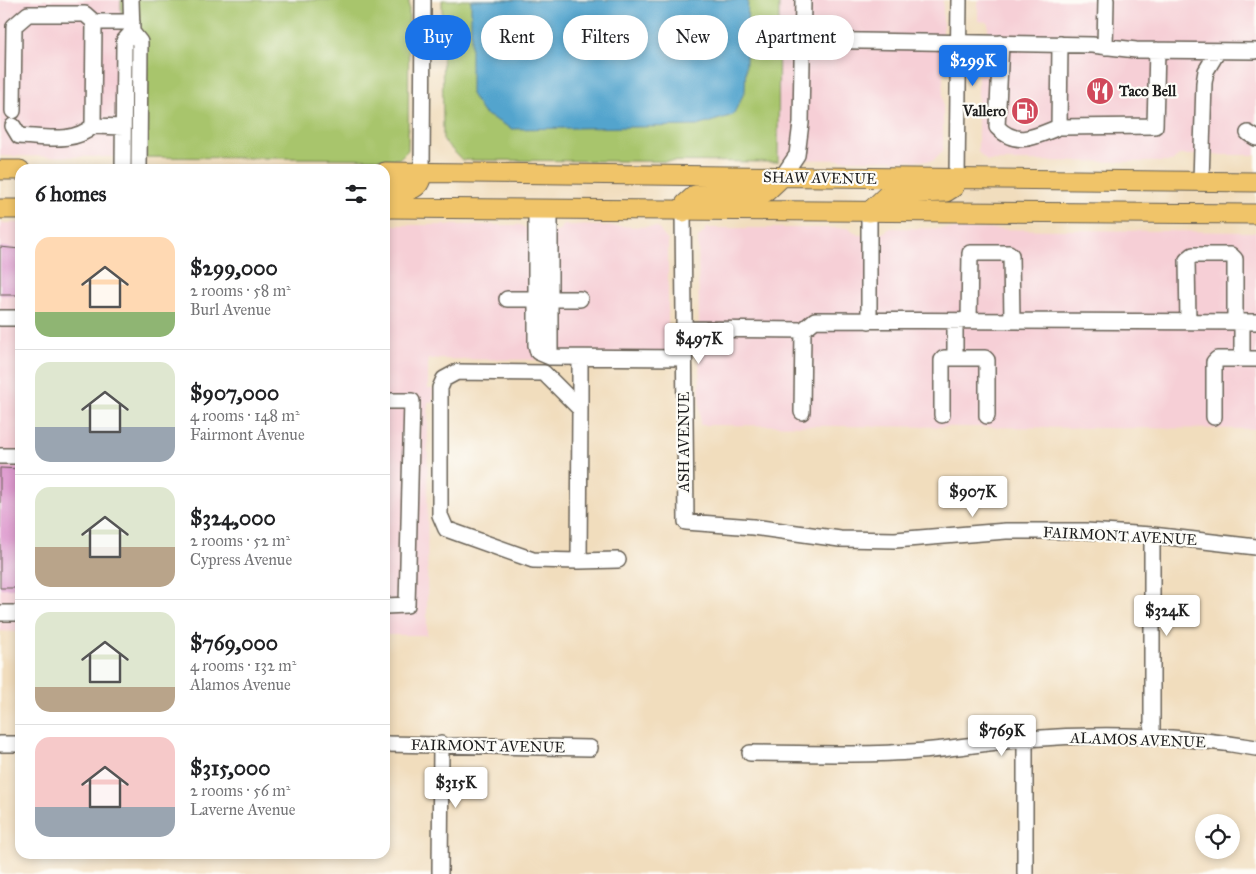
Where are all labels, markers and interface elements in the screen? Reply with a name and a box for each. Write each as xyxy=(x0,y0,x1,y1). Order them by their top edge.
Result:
chip: Buy xyxy=(405,15,471,60)
chip: Rent xyxy=(481,15,553,60)
chip: Filters xyxy=(563,15,648,60)
chip: New xyxy=(658,15,728,60)
chip: Apartment xyxy=(738,15,854,60)
pin: $299K xyxy=(938,44,1008,87)
text: $299K xyxy=(950,51,996,70)
restaurant icon: Taco Bell xyxy=(1085,76,1115,106)
place label: Taco Bell xyxy=(1118,82,1177,100)
fuel station icon: Vallero xyxy=(1010,96,1040,126)
place label: Vallero xyxy=(962,102,1006,120)
street label: SHAW AVENUE xyxy=(763,168,877,188)
icon: filters xyxy=(342,180,370,208)
text: 6 homes xyxy=(35,181,107,207)
text: $299,000 xyxy=(190,255,278,281)
icon: home xyxy=(75,257,135,317)
text: 2 rooms · 58 m² xyxy=(190,281,291,300)
text: Burl Avenue xyxy=(190,300,271,319)
pin: $497K xyxy=(664,322,734,365)
text: $497K xyxy=(676,329,723,348)
text: $907,000 xyxy=(190,380,279,406)
icon: home xyxy=(75,382,135,442)
street label: ASH AVENUE xyxy=(675,392,693,493)
text: 4 rooms · 148 m² xyxy=(190,406,300,425)
text: Fairmont Avenue xyxy=(190,425,305,444)
pin: $907K xyxy=(938,476,1008,518)
text: $907K xyxy=(949,482,997,501)
text: $324,000 xyxy=(190,505,276,531)
icon: home xyxy=(75,507,135,567)
street label: FAIRMONT AVENUE xyxy=(1042,523,1198,549)
text: 2 rooms · 52 m² xyxy=(190,531,290,550)
text: Cypress Avenue xyxy=(190,550,292,569)
pin: $324K xyxy=(1132,594,1202,637)
text: $324K xyxy=(1145,601,1189,620)
text: $769,000 xyxy=(190,630,278,656)
icon: home xyxy=(75,632,135,692)
text: 4 rooms · 132 m² xyxy=(190,656,296,675)
text: Alamos Avenue xyxy=(190,675,291,694)
pin: $769K xyxy=(967,714,1037,757)
text: $769K xyxy=(979,721,1025,740)
street label: ALAMOS AVENUE xyxy=(1069,729,1206,751)
street label: FAIRMONT AVENUE xyxy=(411,736,566,756)
text: $315,000 xyxy=(190,755,270,781)
icon: home xyxy=(75,757,135,817)
pin: $315K xyxy=(421,766,491,809)
text: $315K xyxy=(436,773,477,792)
text: 2 rooms · 56 m² xyxy=(190,781,290,800)
text: Laverne Avenue xyxy=(190,800,295,819)
map controls xyxy=(1195,814,1240,859)
button: locate xyxy=(1195,814,1240,859)

